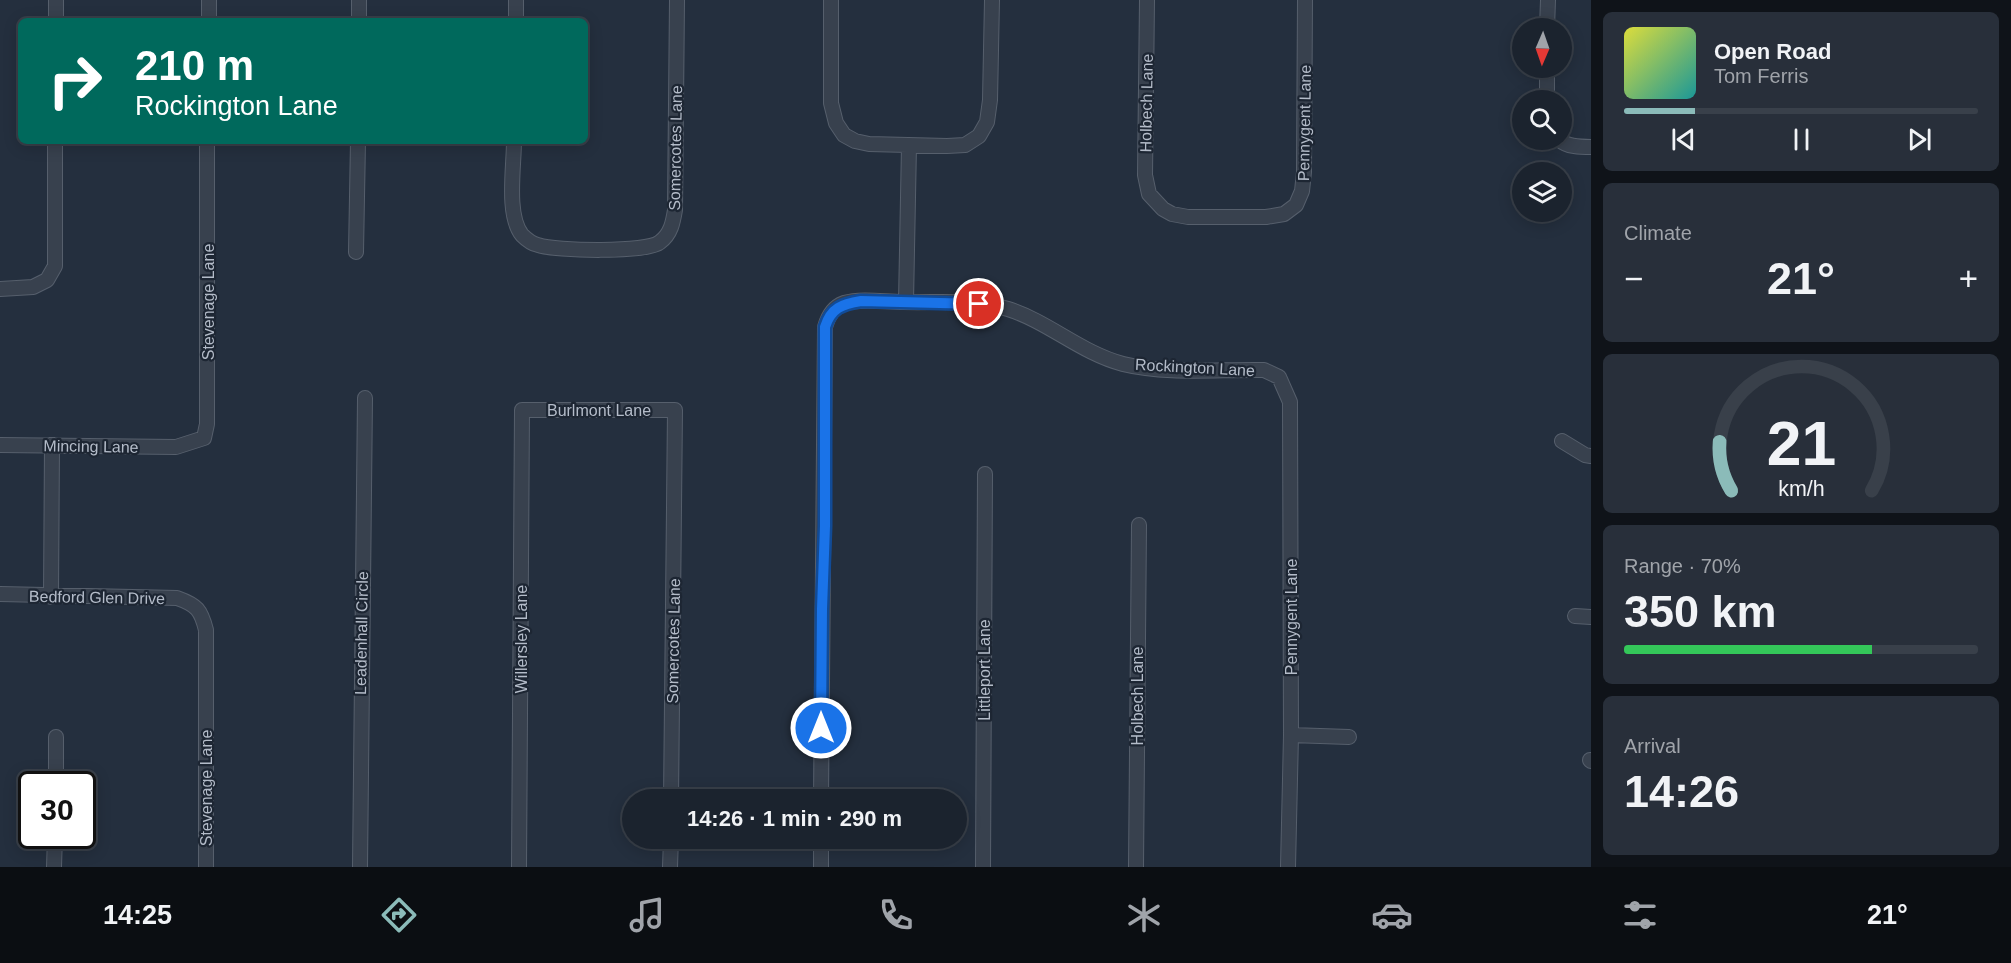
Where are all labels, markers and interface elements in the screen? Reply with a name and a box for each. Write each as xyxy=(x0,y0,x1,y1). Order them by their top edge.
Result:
north arrow xyxy=(1512,18,1572,78)
map controls xyxy=(1512,18,1572,222)
text: Open Road xyxy=(1714,39,1831,64)
icon: right xyxy=(36,42,114,120)
text: 210 m xyxy=(135,42,254,89)
street label: Holbech Lane xyxy=(1137,53,1156,153)
street label: Pennygent Lane xyxy=(1295,64,1314,181)
text: Tom Ferris xyxy=(1714,65,1808,87)
street label: Somercotes Lane xyxy=(666,85,685,211)
button: search xyxy=(1512,90,1572,150)
text: Rockington Lane xyxy=(135,91,338,121)
icon: previous xyxy=(1667,123,1700,156)
icon: pause xyxy=(1785,123,1818,156)
icon: next xyxy=(1903,123,1936,156)
button: layers xyxy=(1512,162,1572,222)
text: Climate xyxy=(1624,222,1692,244)
street label: Stevenage Lane xyxy=(200,244,217,360)
text: 21° xyxy=(1767,253,1835,304)
text: − xyxy=(1624,260,1643,297)
text: + xyxy=(1959,260,1978,297)
pin xyxy=(953,278,1004,329)
icon: arrive xyxy=(962,287,995,320)
street label: Rockington Lane xyxy=(1135,356,1255,379)
street label: Burlmont Lane xyxy=(547,402,651,419)
text: 21 xyxy=(1766,409,1836,478)
street label: Mincing Lane xyxy=(43,437,139,456)
text: km/h xyxy=(1778,477,1824,501)
text: Range · 70% xyxy=(1624,555,1741,577)
street label: Pennygent Lane xyxy=(1283,559,1300,675)
street label: Leadenhall Circle xyxy=(352,571,371,695)
street label: Somercotes Lane xyxy=(664,578,683,704)
street label: Willersley Lane xyxy=(513,585,530,693)
text: 350 km xyxy=(1624,586,1777,637)
street label: Bedford Glen Drive xyxy=(29,588,165,607)
street label: Littleport Lane xyxy=(976,619,993,721)
street label: Holbech Lane xyxy=(1129,647,1146,745)
position arrow xyxy=(789,696,853,760)
street label: Stevenage Lane xyxy=(198,730,215,846)
text: Arrival xyxy=(1624,735,1681,757)
text: 14:26 xyxy=(1624,766,1739,817)
speed limit sign: 30 xyxy=(18,771,96,849)
text: 14:26 · 1 min · 290 m xyxy=(687,806,902,831)
icon: directions xyxy=(378,894,420,936)
icon: music xyxy=(626,894,668,936)
icon: phone xyxy=(875,894,917,936)
icon: climate xyxy=(1123,894,1165,936)
icon: car xyxy=(1371,894,1413,936)
icon: filters xyxy=(1619,894,1661,936)
text: 14:25 xyxy=(103,900,172,930)
text: 21° xyxy=(1867,900,1908,930)

